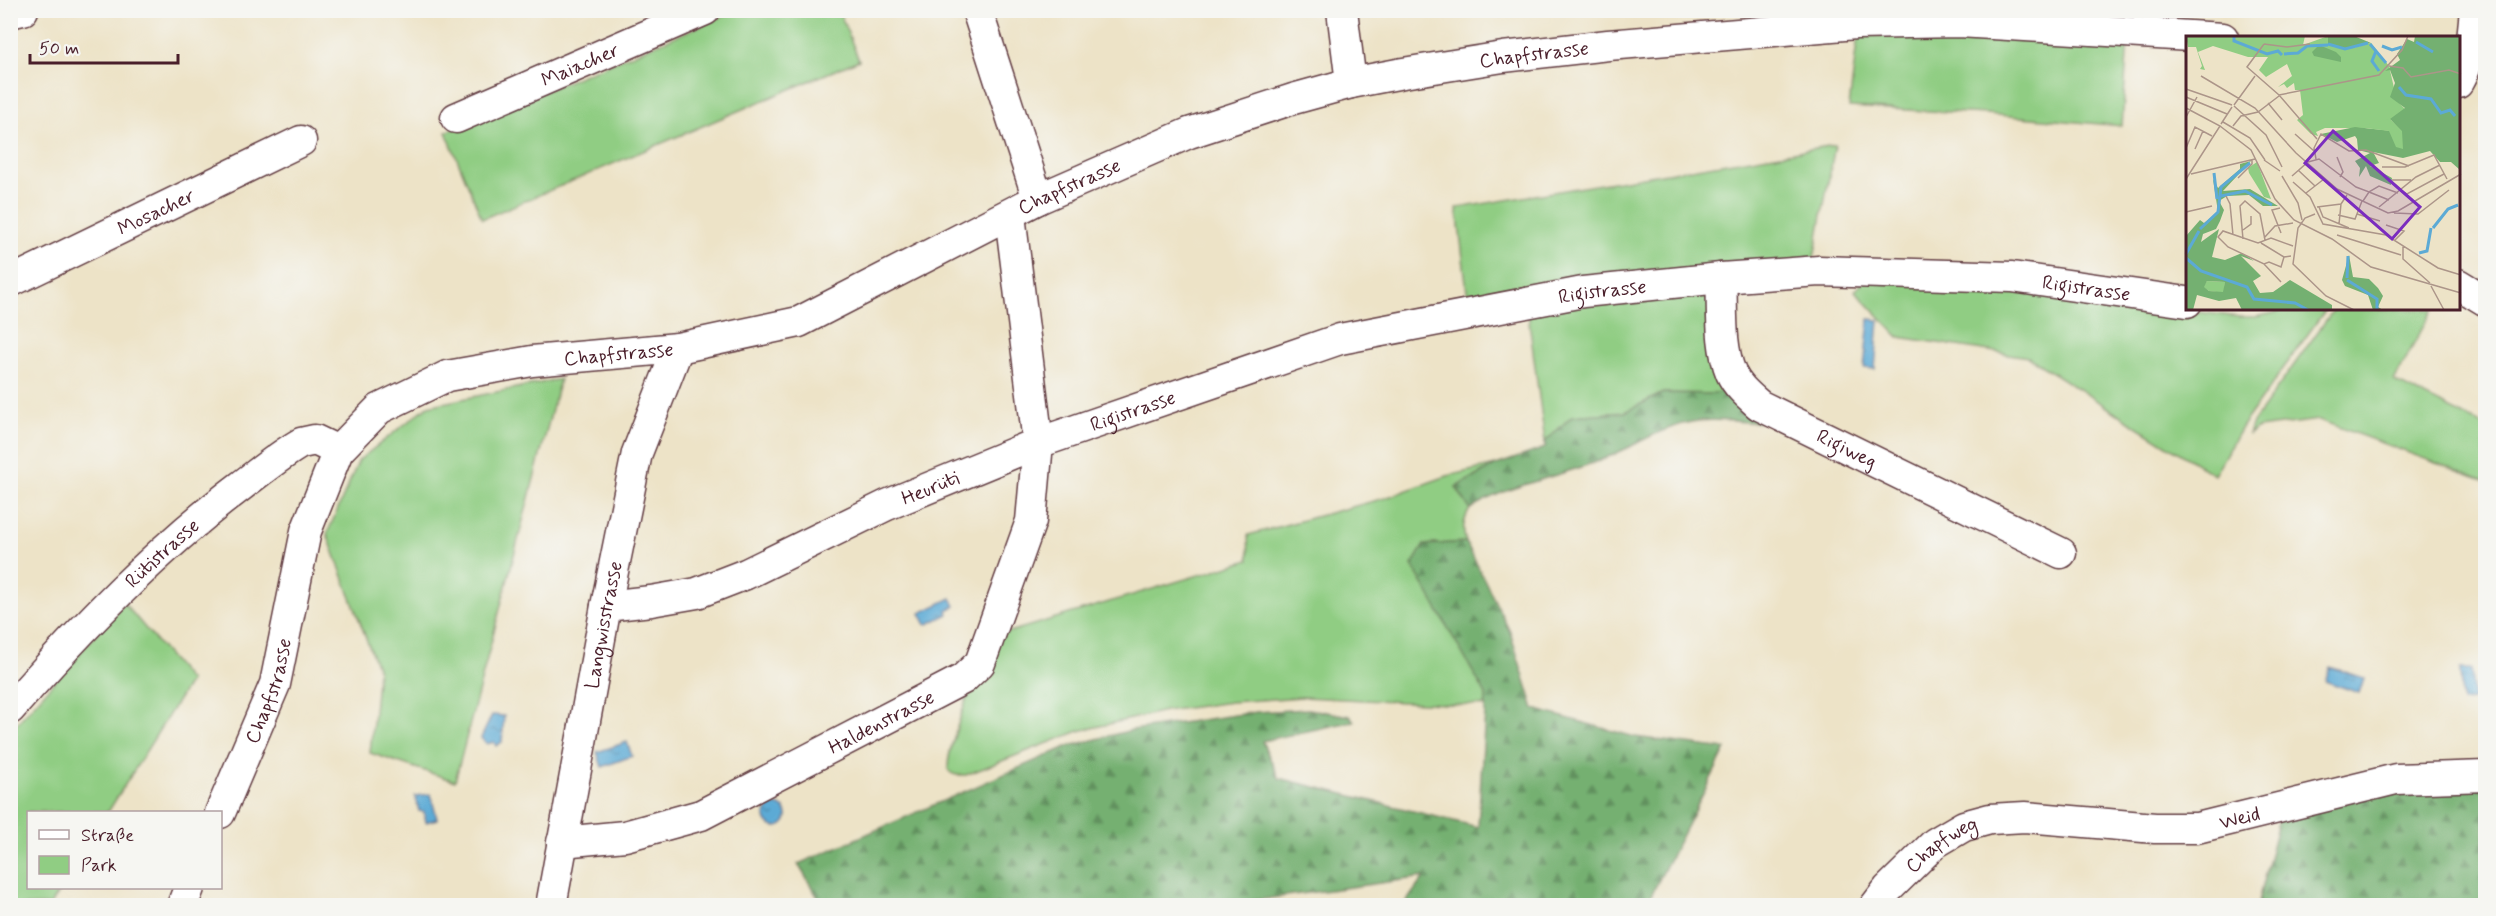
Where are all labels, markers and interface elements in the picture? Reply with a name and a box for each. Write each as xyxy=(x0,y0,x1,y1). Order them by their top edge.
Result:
scale bar xyxy=(30,27,178,65)
street label: Chapfstrasse xyxy=(1478,35,1590,76)
inset map xyxy=(2186,36,2460,310)
text: 50 m xyxy=(39,37,79,61)
street label: Maiacher xyxy=(537,37,624,94)
street label: Chapfstrasse xyxy=(1014,152,1125,222)
street label: Mosacher xyxy=(113,183,200,243)
street label: Rigistrasse xyxy=(2040,269,2132,309)
street label: Rigistrasse xyxy=(1556,274,1648,311)
street label: Chapfstrasse xyxy=(563,336,675,373)
street label: Rigistrasse xyxy=(1087,385,1179,439)
street label: Rigiweg xyxy=(1812,423,1881,476)
street label: Heurüti xyxy=(898,465,964,513)
street label: Rütistrasse xyxy=(120,513,206,595)
street label: Langwisstrasse xyxy=(579,559,630,691)
street label: Chapfstrasse xyxy=(239,636,299,748)
street label: Haldenstrasse xyxy=(824,684,940,762)
street label: Weid xyxy=(2217,801,2263,837)
legend xyxy=(27,811,222,889)
street label: Chapfweg xyxy=(1900,811,1981,880)
text: Straße xyxy=(81,824,134,848)
text: Park xyxy=(81,854,117,878)

